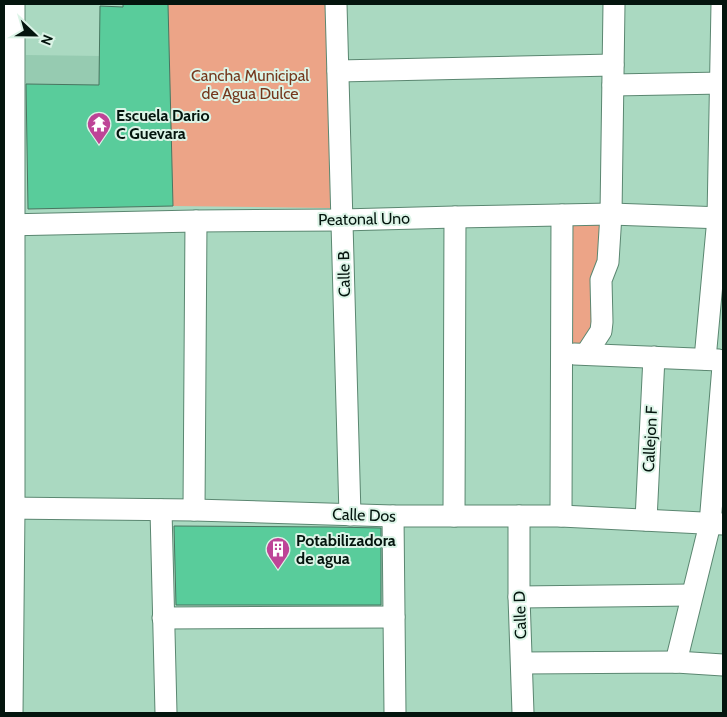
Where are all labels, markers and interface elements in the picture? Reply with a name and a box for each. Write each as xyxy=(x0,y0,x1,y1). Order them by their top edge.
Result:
north arrow xyxy=(10,10,60,60)
text: N xyxy=(37,32,57,48)
park label: Cancha Municipal de Agua Dulce xyxy=(191,66,309,103)
place label: Escuela Dario C Guevara xyxy=(116,106,210,143)
temple icon: Escuela Dario C Guevara xyxy=(86,111,112,145)
street label: Peatonal Uno xyxy=(318,209,410,229)
street label: Calle B xyxy=(334,250,354,297)
street label: Callejon F xyxy=(639,405,661,473)
street label: Calle Dos xyxy=(332,504,397,526)
place label: Potabilizadora de agua xyxy=(296,531,396,568)
building icon: Potabilizadora de agua xyxy=(265,536,291,570)
street label: Calle D xyxy=(510,590,530,640)

